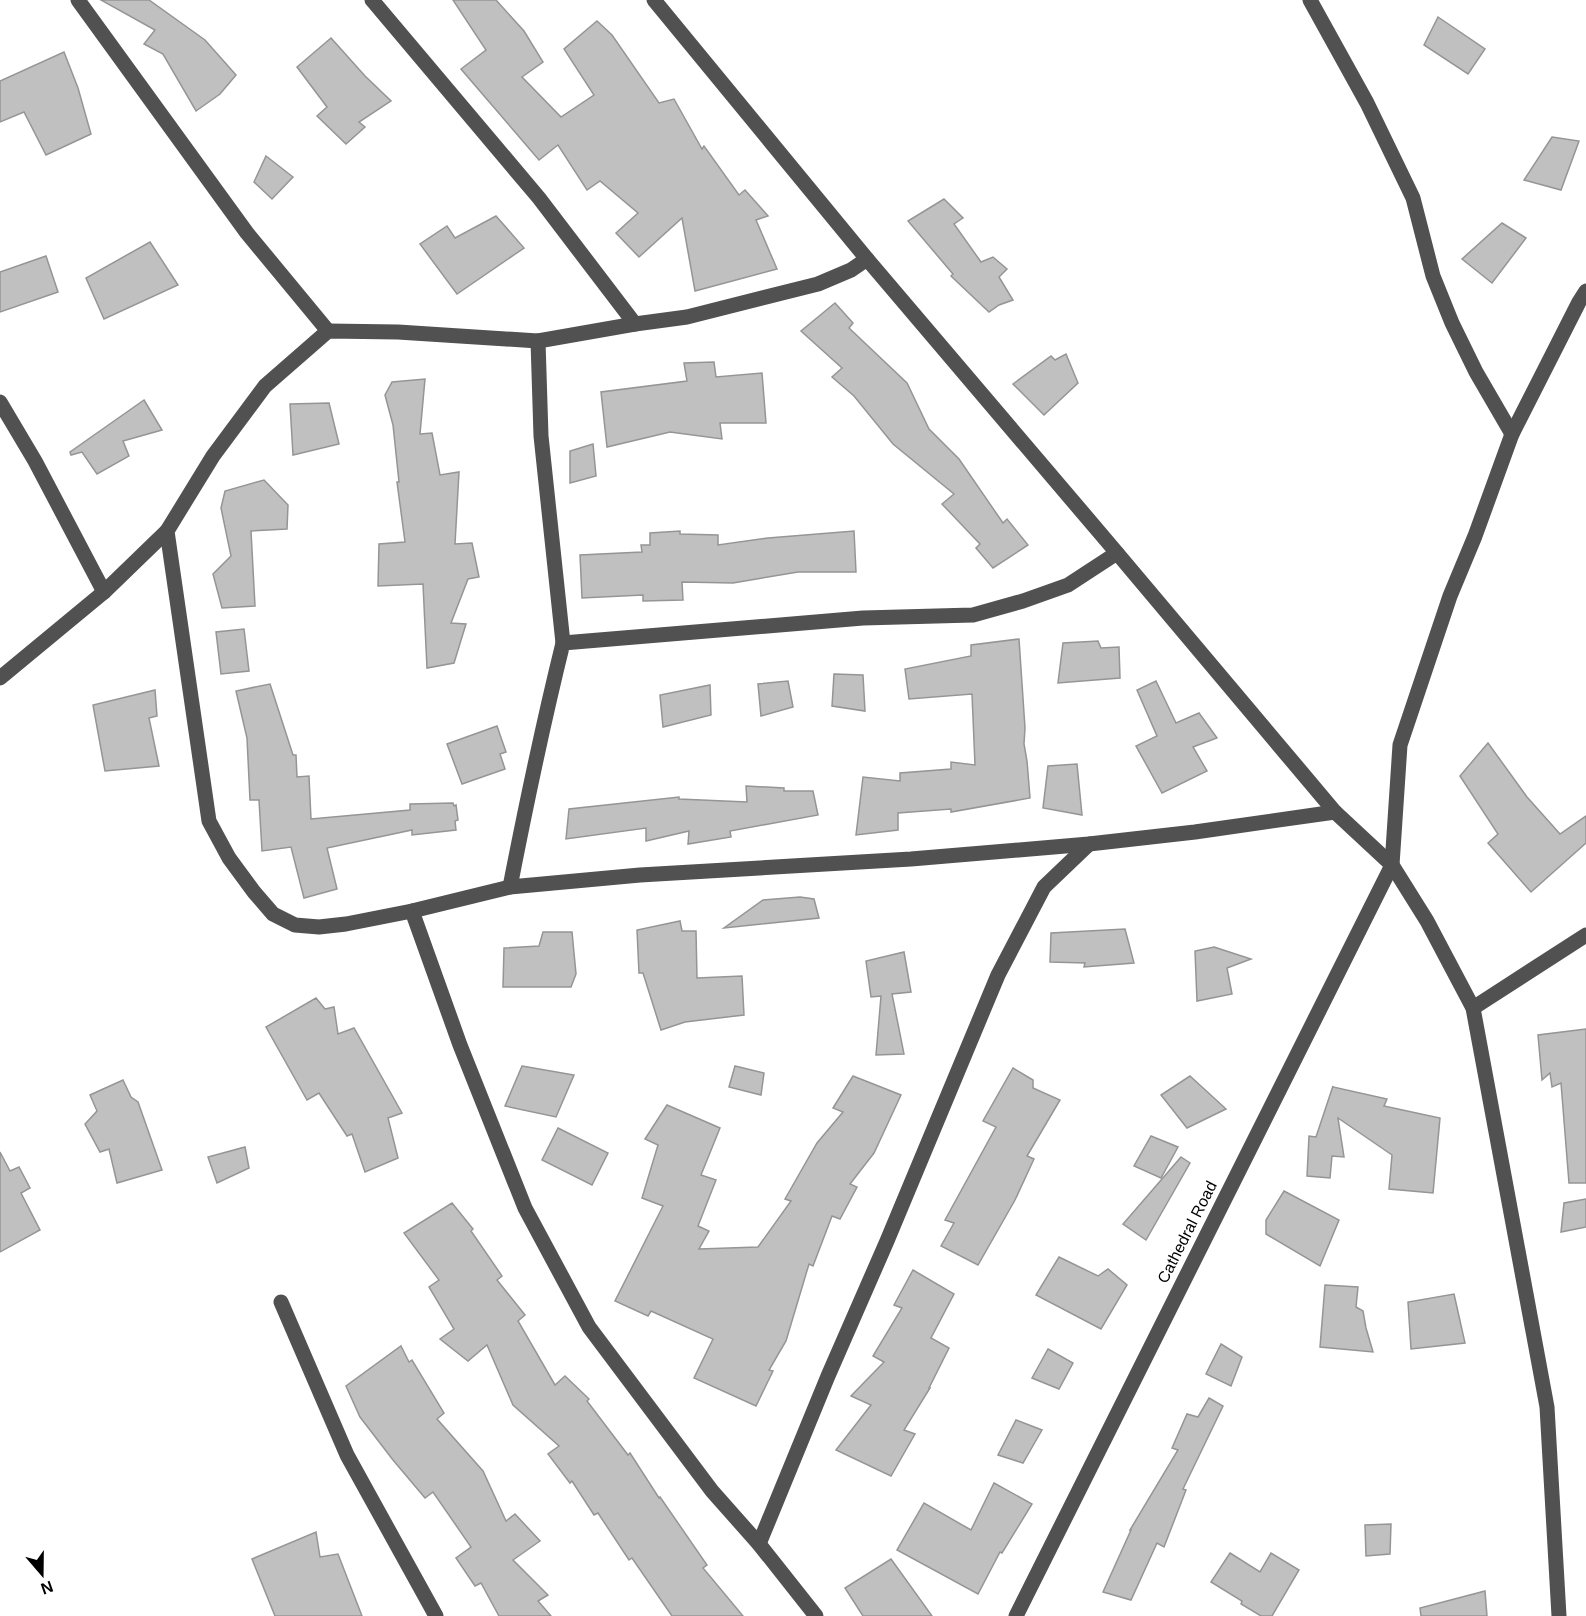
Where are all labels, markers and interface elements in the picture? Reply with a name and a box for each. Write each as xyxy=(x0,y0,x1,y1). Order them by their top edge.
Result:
street label: Cathedral Road xyxy=(1154,1178,1220,1286)
north arrow xyxy=(12,1544,72,1604)
text: N xyxy=(39,1578,55,1598)

